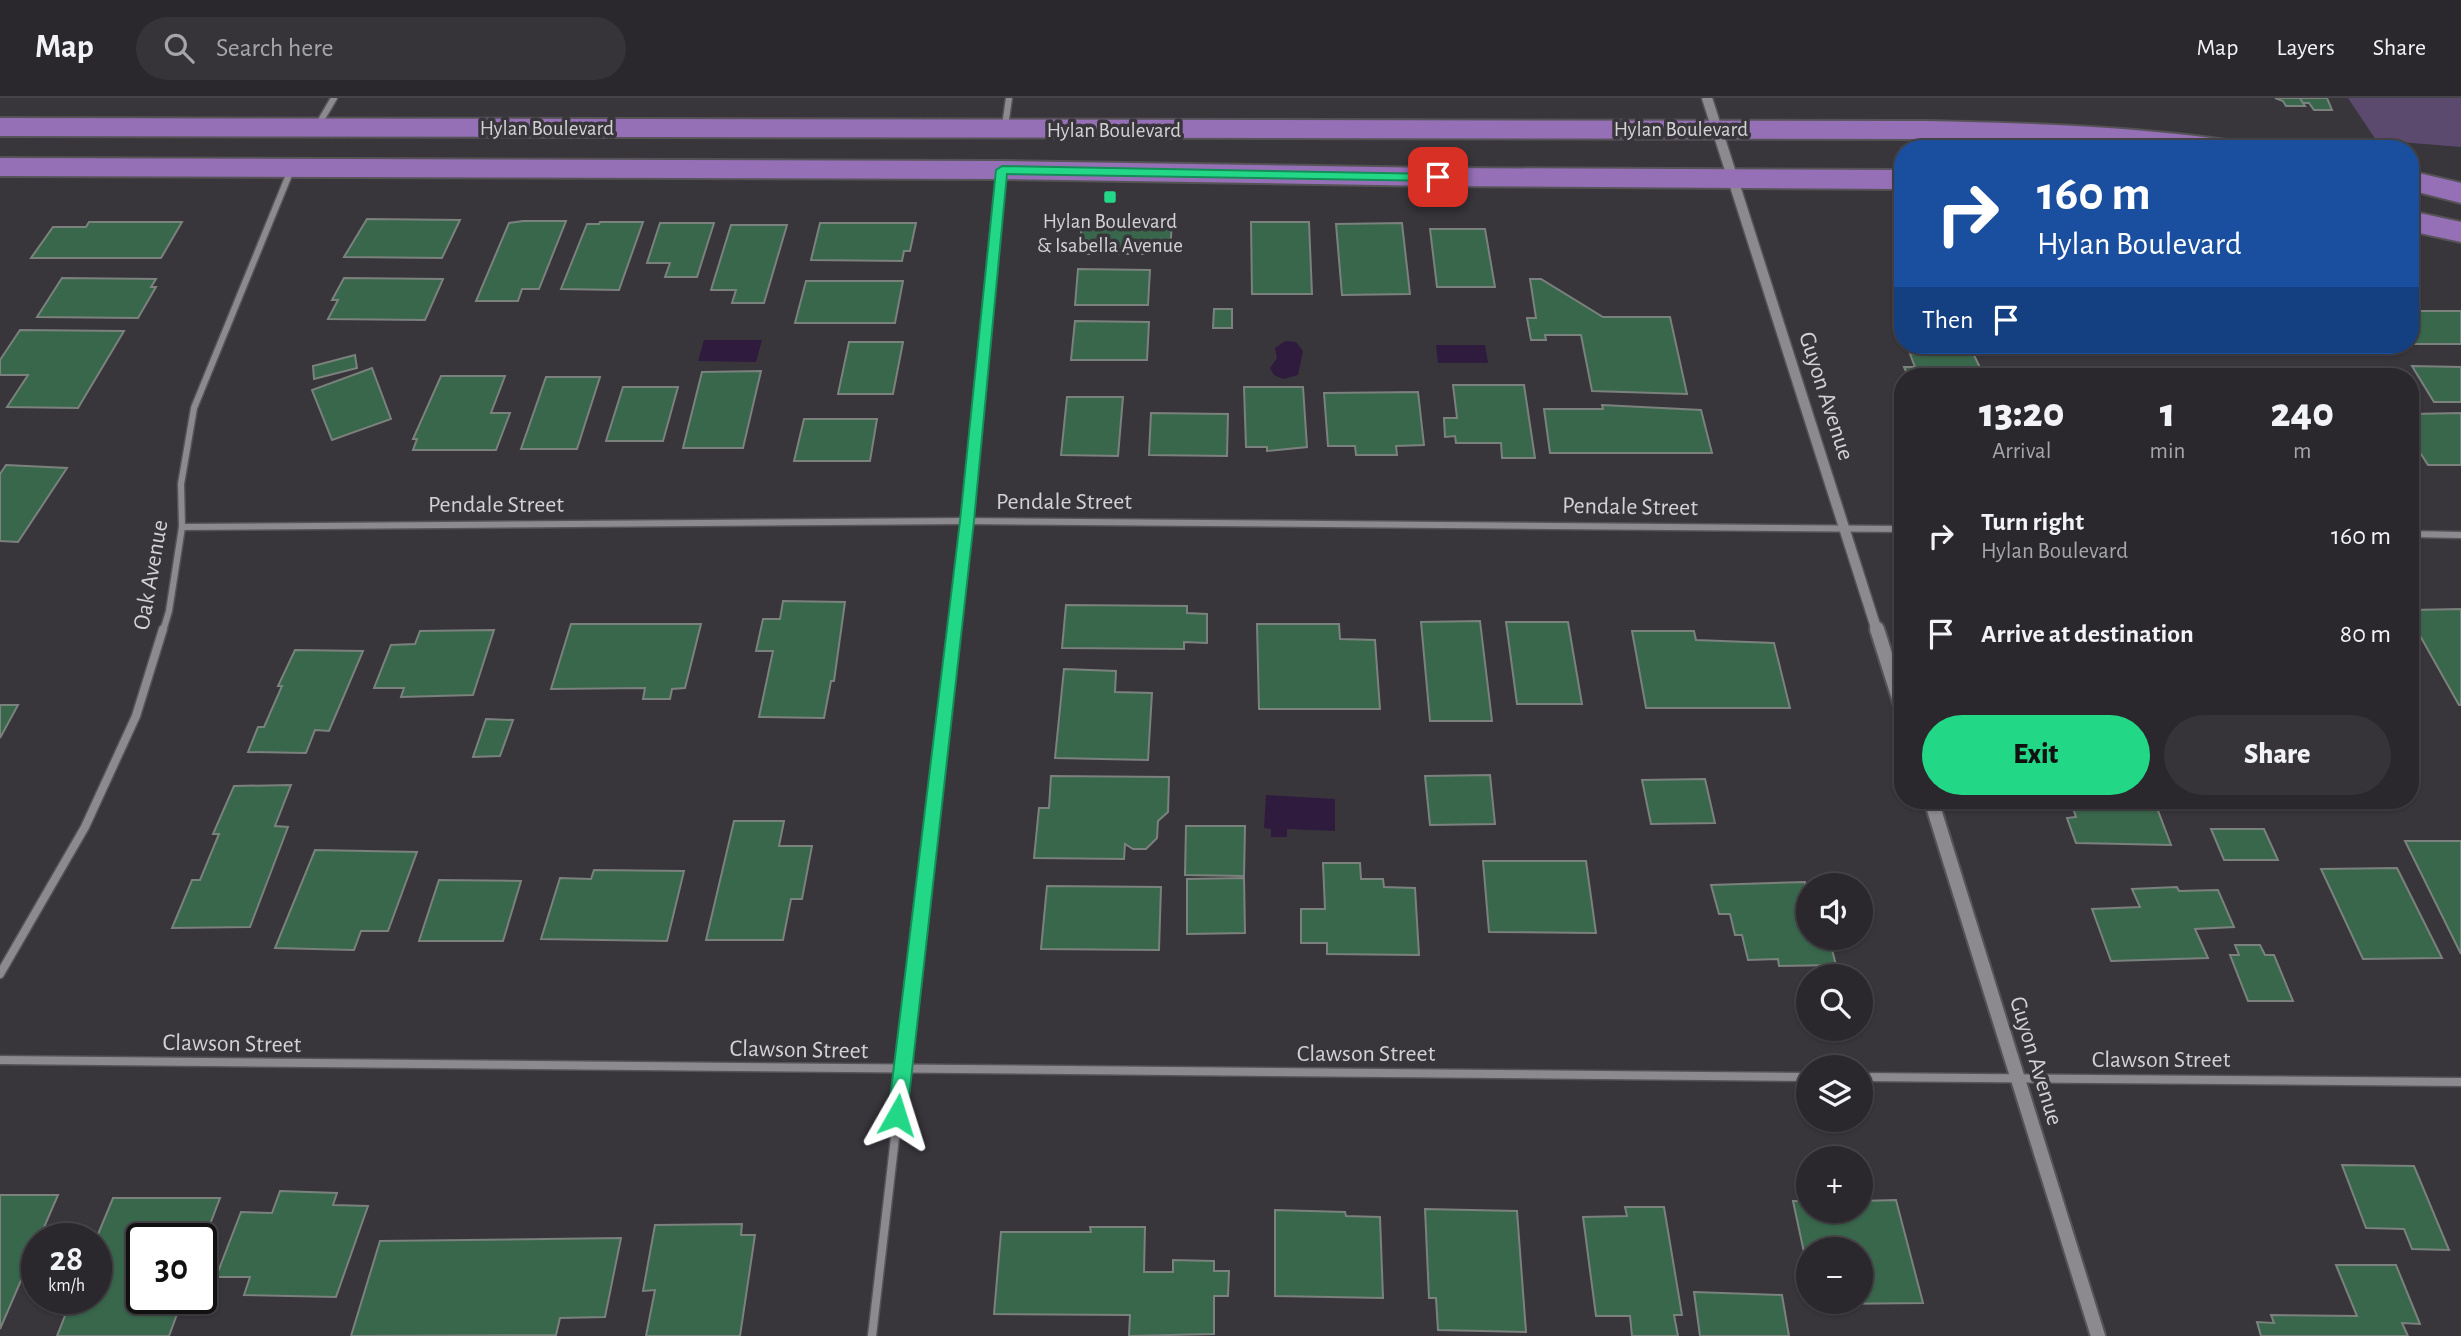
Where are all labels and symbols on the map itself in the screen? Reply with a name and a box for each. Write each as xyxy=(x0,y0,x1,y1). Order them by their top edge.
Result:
street label: Hylan Boulevard xyxy=(480,118,614,139)
street label: Hylan Boulevard xyxy=(1614,119,1748,140)
street label: Hylan Boulevard xyxy=(1047,120,1181,141)
pin xyxy=(1408,147,1468,207)
marker: Hylan Boulevard & Isabella Avenue xyxy=(1102,189,1118,205)
place label: Hylan Boulevard & Isabella Avenue xyxy=(1037,211,1183,256)
street label: Guyon Avenue xyxy=(1794,329,1858,463)
street label: Pendale Street xyxy=(996,490,1132,514)
street label: Pendale Street xyxy=(428,493,564,517)
street label: Pendale Street xyxy=(1562,494,1698,520)
street label: Oak Avenue xyxy=(130,518,172,632)
street label: Guyon Avenue xyxy=(2005,994,2067,1128)
street label: Clawson Street xyxy=(162,1031,302,1057)
street label: Clawson Street xyxy=(729,1037,869,1063)
street label: Clawson Street xyxy=(1297,1042,1436,1066)
street label: Clawson Street xyxy=(2092,1048,2231,1072)
position arrow xyxy=(860,1078,934,1152)
speed limit sign: 30 xyxy=(126,1223,217,1314)

